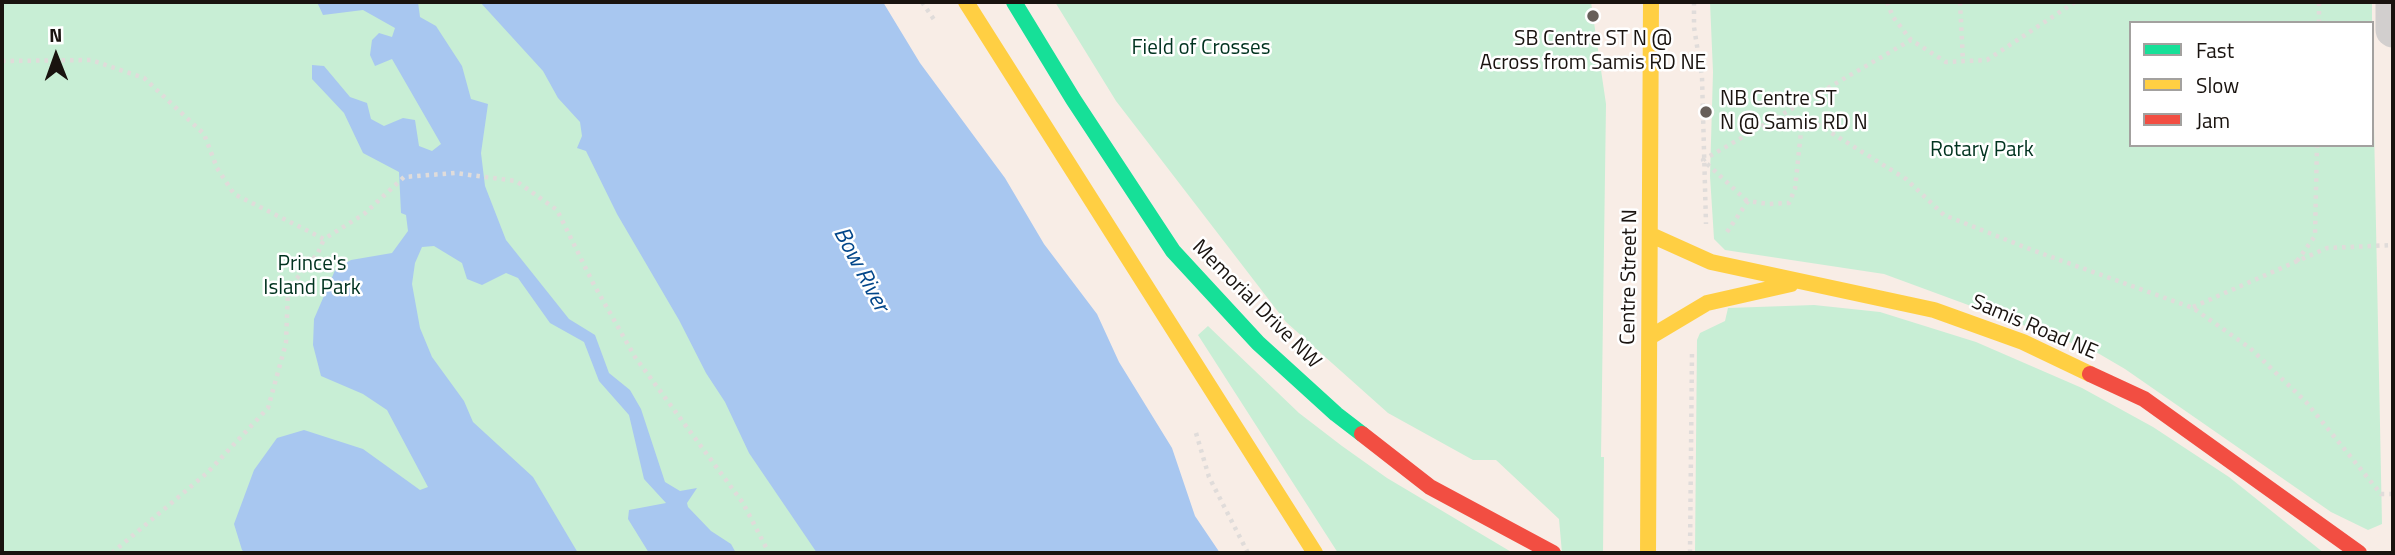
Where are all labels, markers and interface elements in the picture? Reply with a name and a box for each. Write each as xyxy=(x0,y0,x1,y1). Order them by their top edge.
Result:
marker: SB Centre ST N @ Across from Samis RD NE xyxy=(1585,8,1601,24)
text: N xyxy=(49,20,62,49)
north arrow xyxy=(21,21,91,91)
legend xyxy=(2129,21,2374,147)
place label: SB Centre ST N @ Across from Samis RD NE xyxy=(1480,27,1706,77)
text: Fast xyxy=(2196,34,2234,66)
park label: Field of Crosses xyxy=(1132,36,1270,62)
text: Slow xyxy=(2196,69,2239,101)
place label: NB Centre ST N @ Samis RD N xyxy=(1720,87,1868,137)
marker: NB Centre ST N @ Samis RD N xyxy=(1698,104,1714,120)
text: Jam xyxy=(2196,104,2230,136)
park label: Rotary Park xyxy=(1930,138,2034,164)
street label: Centre Street N xyxy=(1616,209,1644,345)
water label: Bow River xyxy=(826,223,894,317)
street label: Memorial Drive NW xyxy=(1186,235,1326,375)
park label: Prince's Island Park xyxy=(263,252,361,302)
street label: Samis Road NE xyxy=(1967,290,2101,366)

